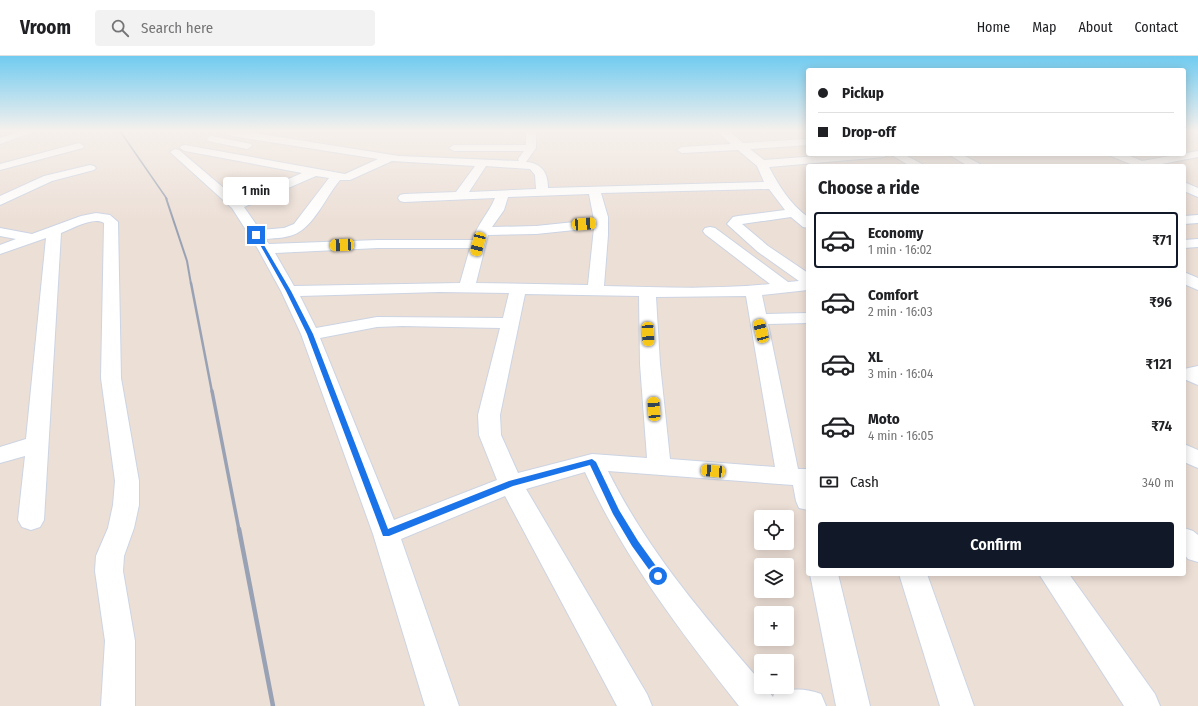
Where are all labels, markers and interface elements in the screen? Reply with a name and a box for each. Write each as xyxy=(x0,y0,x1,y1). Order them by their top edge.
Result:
search box xyxy=(95,10,375,46)
text: Vroom xyxy=(20,16,71,39)
icon: search xyxy=(109,17,131,39)
text: Search here xyxy=(141,19,213,37)
text: Home xyxy=(977,19,1010,36)
text: Map xyxy=(1032,19,1056,36)
text: About xyxy=(1078,19,1113,36)
text: Contact xyxy=(1135,19,1178,36)
text: Pickup xyxy=(842,84,884,102)
text: Drop-off xyxy=(842,123,896,141)
callout: 1 min xyxy=(223,177,289,205)
text: Choose a ride xyxy=(818,177,920,199)
text: 1 min xyxy=(242,183,270,198)
car xyxy=(572,217,596,231)
icon: car xyxy=(820,222,856,258)
text: Economy xyxy=(868,224,923,242)
route end xyxy=(247,226,265,244)
car xyxy=(469,231,487,257)
text: ₹71 xyxy=(1152,231,1172,249)
car xyxy=(330,238,354,252)
text: 1 min · 16:02 xyxy=(868,242,932,257)
icon: car xyxy=(820,284,856,320)
text: Comfort xyxy=(868,286,919,304)
text: ₹96 xyxy=(1149,293,1172,311)
text: 2 min · 16:03 xyxy=(868,304,933,319)
car xyxy=(752,318,770,344)
car xyxy=(641,322,655,346)
icon: car xyxy=(820,346,856,382)
text: XL xyxy=(868,348,883,366)
text: ₹121 xyxy=(1146,355,1172,373)
text: 3 min · 16:04 xyxy=(868,366,933,381)
car xyxy=(647,397,661,421)
icon: car xyxy=(820,408,856,444)
text: Moto xyxy=(868,410,900,428)
text: ₹74 xyxy=(1151,417,1172,435)
text: 4 min · 16:05 xyxy=(868,428,933,443)
car xyxy=(701,464,725,478)
icon: cash xyxy=(818,471,840,493)
text: Cash xyxy=(850,473,879,491)
text: 340 m xyxy=(1142,475,1174,490)
map controls xyxy=(754,510,794,694)
button: locate xyxy=(754,510,794,550)
button: Confirm xyxy=(818,522,1174,568)
button: layers xyxy=(754,558,794,598)
route start xyxy=(649,567,667,585)
button: + xyxy=(754,606,794,646)
button: − xyxy=(754,654,794,694)

